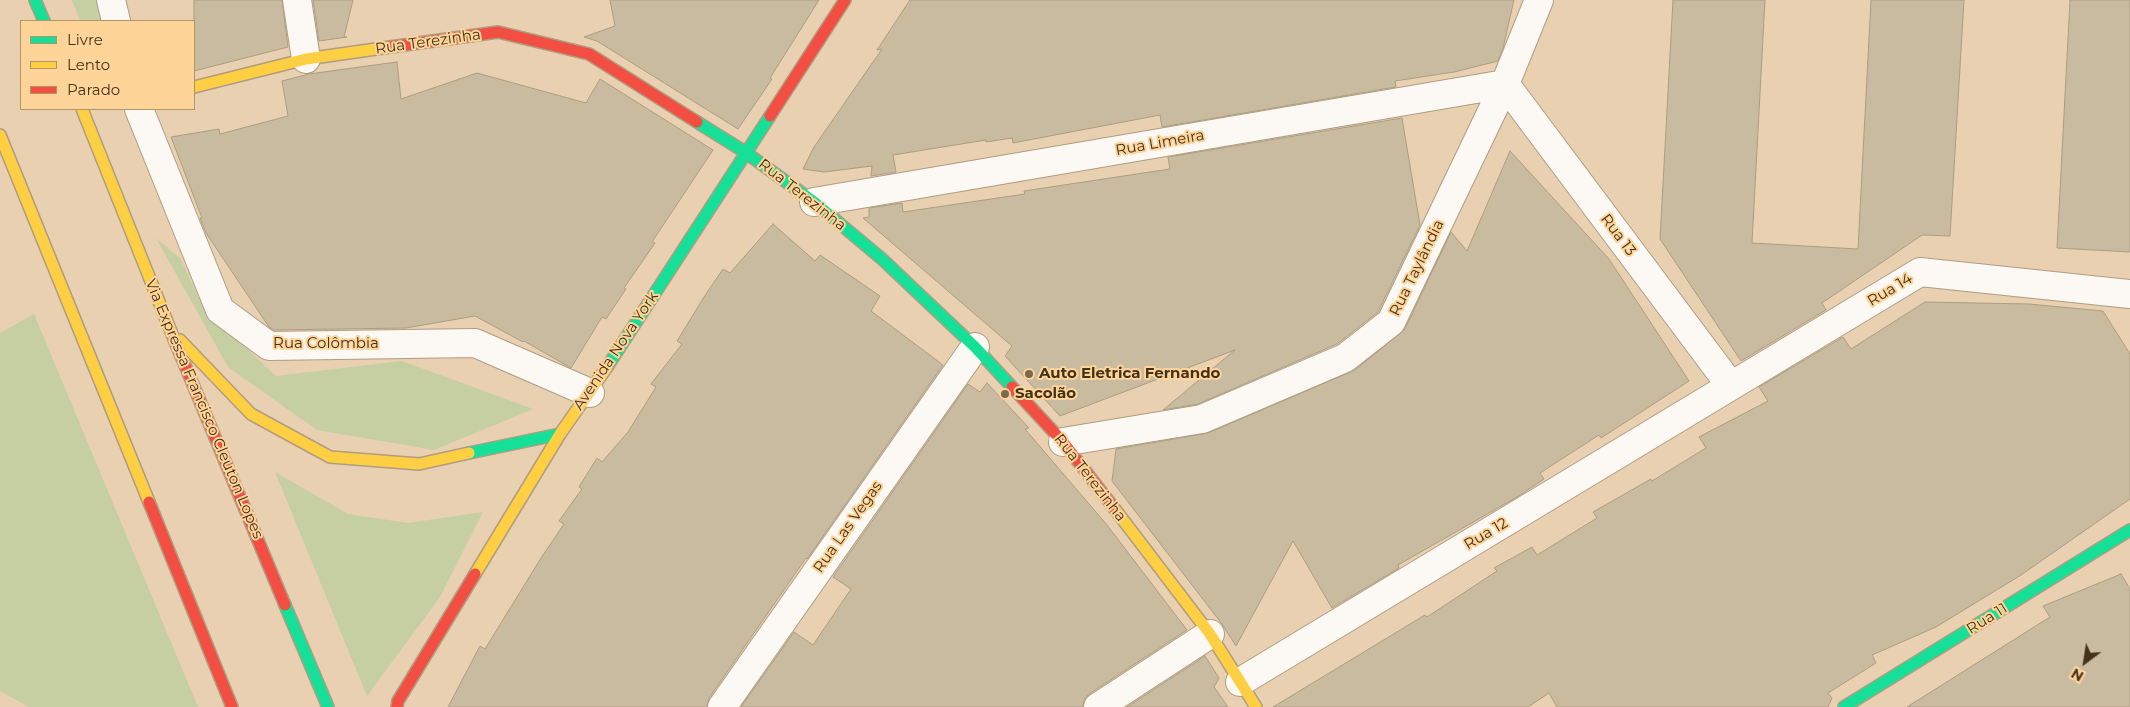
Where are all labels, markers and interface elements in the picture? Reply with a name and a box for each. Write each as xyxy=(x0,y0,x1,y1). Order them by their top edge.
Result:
legend xyxy=(20,20,195,110)
street label: Rua Terezinha xyxy=(374,26,482,58)
text: Livre xyxy=(67,30,103,49)
text: Lento xyxy=(67,55,110,74)
text: Parado xyxy=(67,80,120,99)
street label: Rua Limeira xyxy=(1114,126,1206,160)
street label: Rua Terezinha xyxy=(755,155,849,235)
street label: Rua 13 xyxy=(1596,211,1640,259)
street label: Rua Taylândia xyxy=(1386,217,1448,319)
street label: Rua 14 xyxy=(1864,270,1916,310)
street label: Via Expressa Francisco Cleuton Lopes xyxy=(141,277,267,541)
street label: Avenida Nova York xyxy=(570,288,662,414)
street label: Rua Colômbia xyxy=(273,335,379,353)
place label: Auto Eletrica Fernando xyxy=(1039,365,1220,383)
marker: Auto Eletrica Fernando xyxy=(1023,368,1035,380)
place label: Sacolão xyxy=(1015,385,1076,403)
marker: Sacolão xyxy=(999,388,1011,400)
street label: Rua Terezinha xyxy=(1050,431,1130,525)
street label: Rua Las Vegas xyxy=(810,478,886,576)
street label: Rua 12 xyxy=(1461,514,1511,554)
street label: Rua 11 xyxy=(1963,600,2011,638)
north arrow xyxy=(2060,637,2110,687)
text: N xyxy=(2068,664,2087,685)

